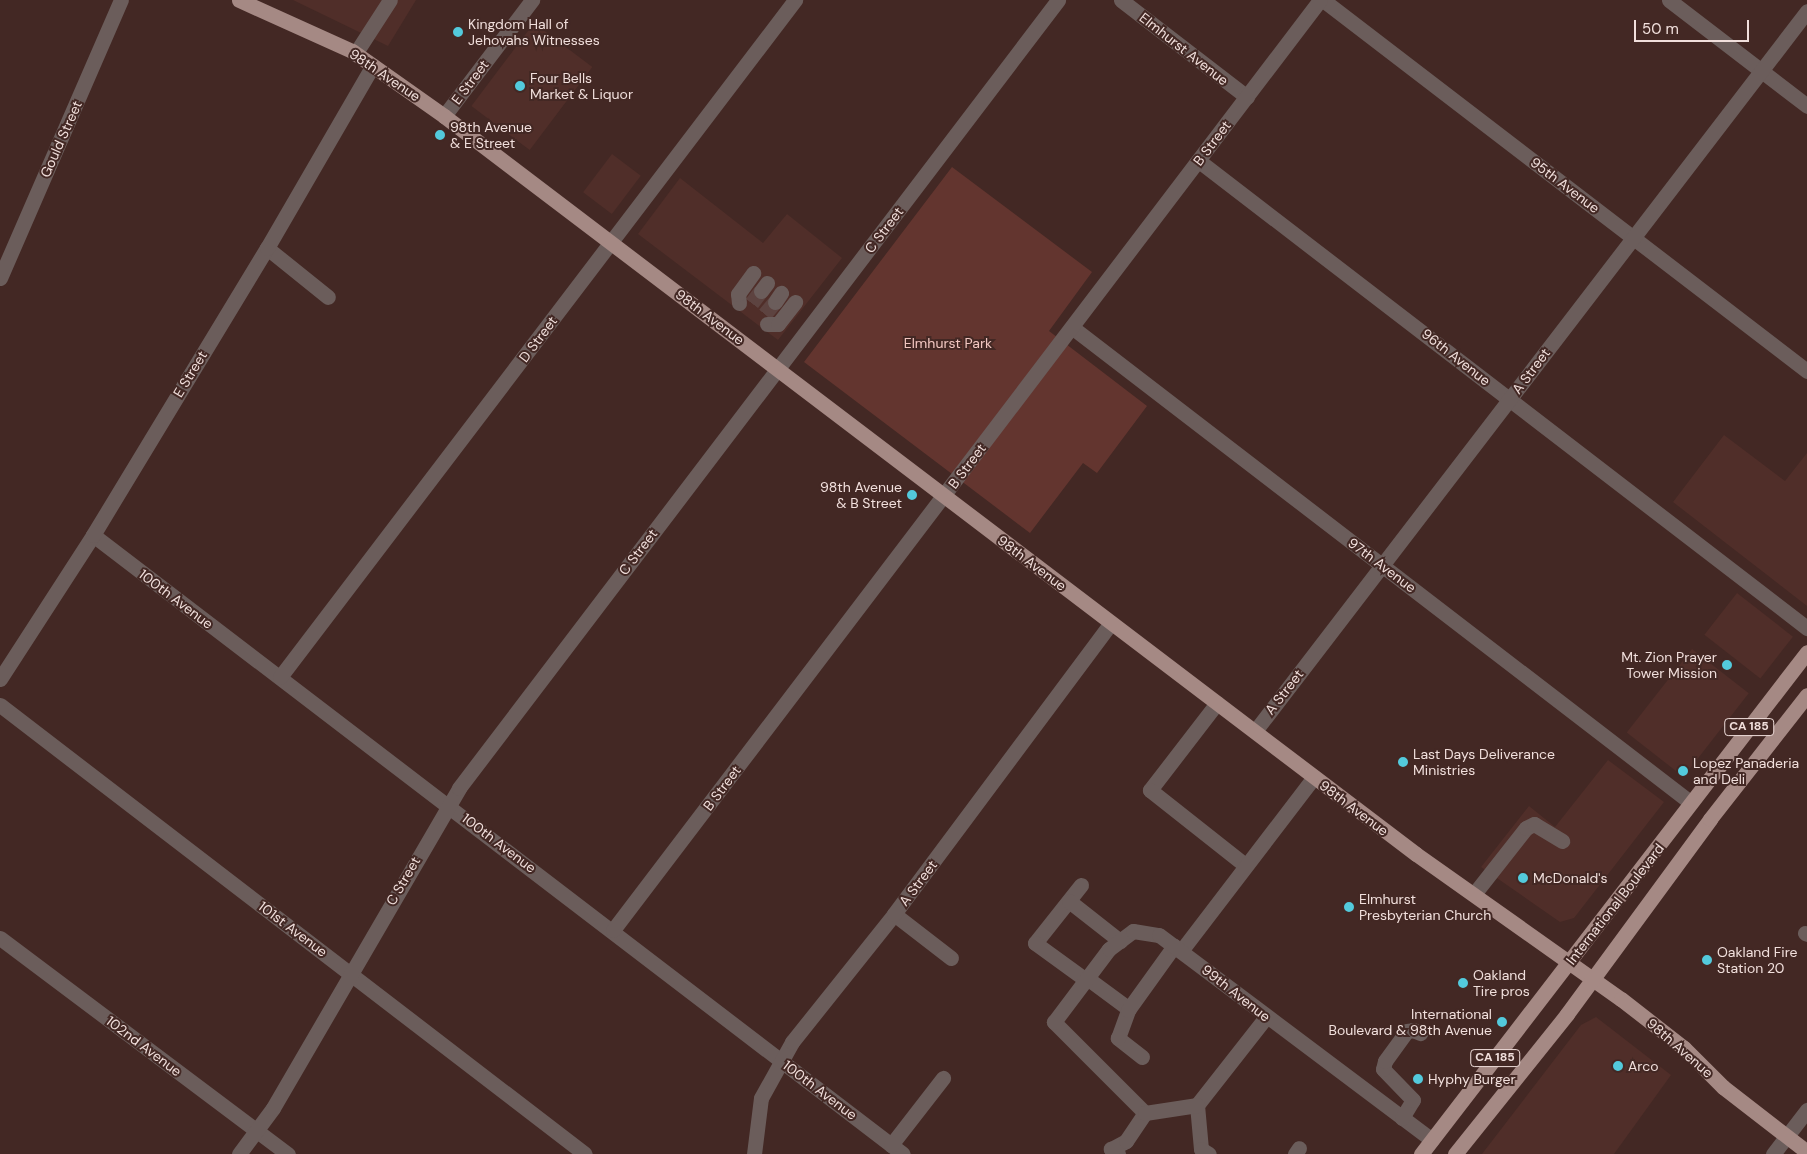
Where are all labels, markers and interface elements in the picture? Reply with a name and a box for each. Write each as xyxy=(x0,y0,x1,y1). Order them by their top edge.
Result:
street label: Elmhurst Avenue xyxy=(1136,9,1232,89)
scale bar xyxy=(1637,10,1752,42)
place label: Kingdom Hall of Jehovahs Witnesses xyxy=(468,16,600,48)
text: 50 m xyxy=(1642,19,1679,39)
marker: Kingdom Hall of Jehovahs Witnesses xyxy=(452,26,464,38)
street label: 98th Avenue xyxy=(346,45,424,105)
street label: E Street xyxy=(448,56,492,108)
place label: Four Bells Market & Liquor xyxy=(530,70,633,102)
marker: Four Bells Market & Liquor xyxy=(514,80,526,92)
street label: Gould Street xyxy=(37,98,85,180)
street label: B Street xyxy=(1190,117,1234,169)
place label: 98th Avenue & E Street xyxy=(450,119,532,152)
marker: 98th Avenue & E Street xyxy=(434,129,446,141)
street label: 95th Avenue xyxy=(1527,154,1603,216)
street label: C Street xyxy=(861,204,907,256)
street label: 98th Avenue xyxy=(672,286,748,348)
street label: D Street xyxy=(515,313,561,365)
street label: 96th Avenue xyxy=(1418,325,1494,389)
park label: Elmhurst Park xyxy=(904,335,992,351)
street label: A Street xyxy=(1508,345,1554,397)
street label: E Street xyxy=(170,348,210,400)
street label: B Street xyxy=(945,440,989,492)
place label: 98th Avenue & B Street xyxy=(820,479,902,512)
marker: 98th Avenue & B Street xyxy=(906,489,918,501)
street label: C Street xyxy=(615,526,661,578)
street label: 98th Avenue xyxy=(994,532,1070,594)
street label: 97th Avenue xyxy=(1345,534,1419,596)
street label: 100th Avenue xyxy=(136,566,216,632)
place label: Mt. Zion Prayer Tower Mission xyxy=(1621,649,1717,682)
marker: Mt. Zion Prayer Tower Mission xyxy=(1721,659,1733,671)
street label: A Street xyxy=(1261,666,1307,718)
road number: CA 185 xyxy=(1724,718,1774,736)
place label: Last Days Deliverance Ministries xyxy=(1413,746,1555,779)
place label: Lopez Panaderia and Deli xyxy=(1693,755,1799,788)
marker: Last Days Deliverance Ministries xyxy=(1397,756,1409,768)
street label: B Street xyxy=(700,762,744,814)
marker: Lopez Panaderia and Deli xyxy=(1677,765,1689,777)
street label: 98th Avenue xyxy=(1316,777,1392,839)
street label: 100th Avenue xyxy=(459,810,539,876)
street label: International Boulevard xyxy=(1563,840,1667,968)
street label: C Street xyxy=(382,854,424,908)
street label: A Street xyxy=(895,857,941,909)
place label: McDonald's xyxy=(1533,870,1608,886)
marker: McDonald's xyxy=(1517,872,1529,884)
place label: Elmhurst Presbyterian Church xyxy=(1359,891,1491,924)
street label: 101st Avenue xyxy=(255,898,331,960)
marker: Elmhurst Presbyterian Church xyxy=(1343,901,1355,913)
place label: Oakland Fire Station 20 xyxy=(1717,944,1797,976)
marker: Oakland Fire Station 20 xyxy=(1701,954,1713,966)
street label: 99th Avenue xyxy=(1198,961,1274,1025)
place label: Oakland Tire pros xyxy=(1473,967,1530,1000)
marker: Oakland Tire pros xyxy=(1457,977,1469,989)
place label: International Boulevard & 98th Avenue xyxy=(1328,1006,1492,1038)
street label: 102nd Avenue xyxy=(103,1012,185,1080)
street label: 98th Avenue xyxy=(1644,1015,1716,1081)
marker: International Boulevard & 98th Avenue xyxy=(1496,1016,1508,1028)
road number: CA 185 xyxy=(1470,1048,1520,1068)
street label: 100th Avenue xyxy=(780,1057,860,1123)
place label: Arco xyxy=(1628,1058,1659,1074)
marker: Arco xyxy=(1612,1060,1624,1072)
place label: Hyphy Burger xyxy=(1428,1071,1516,1087)
marker: Hyphy Burger xyxy=(1412,1073,1424,1085)

